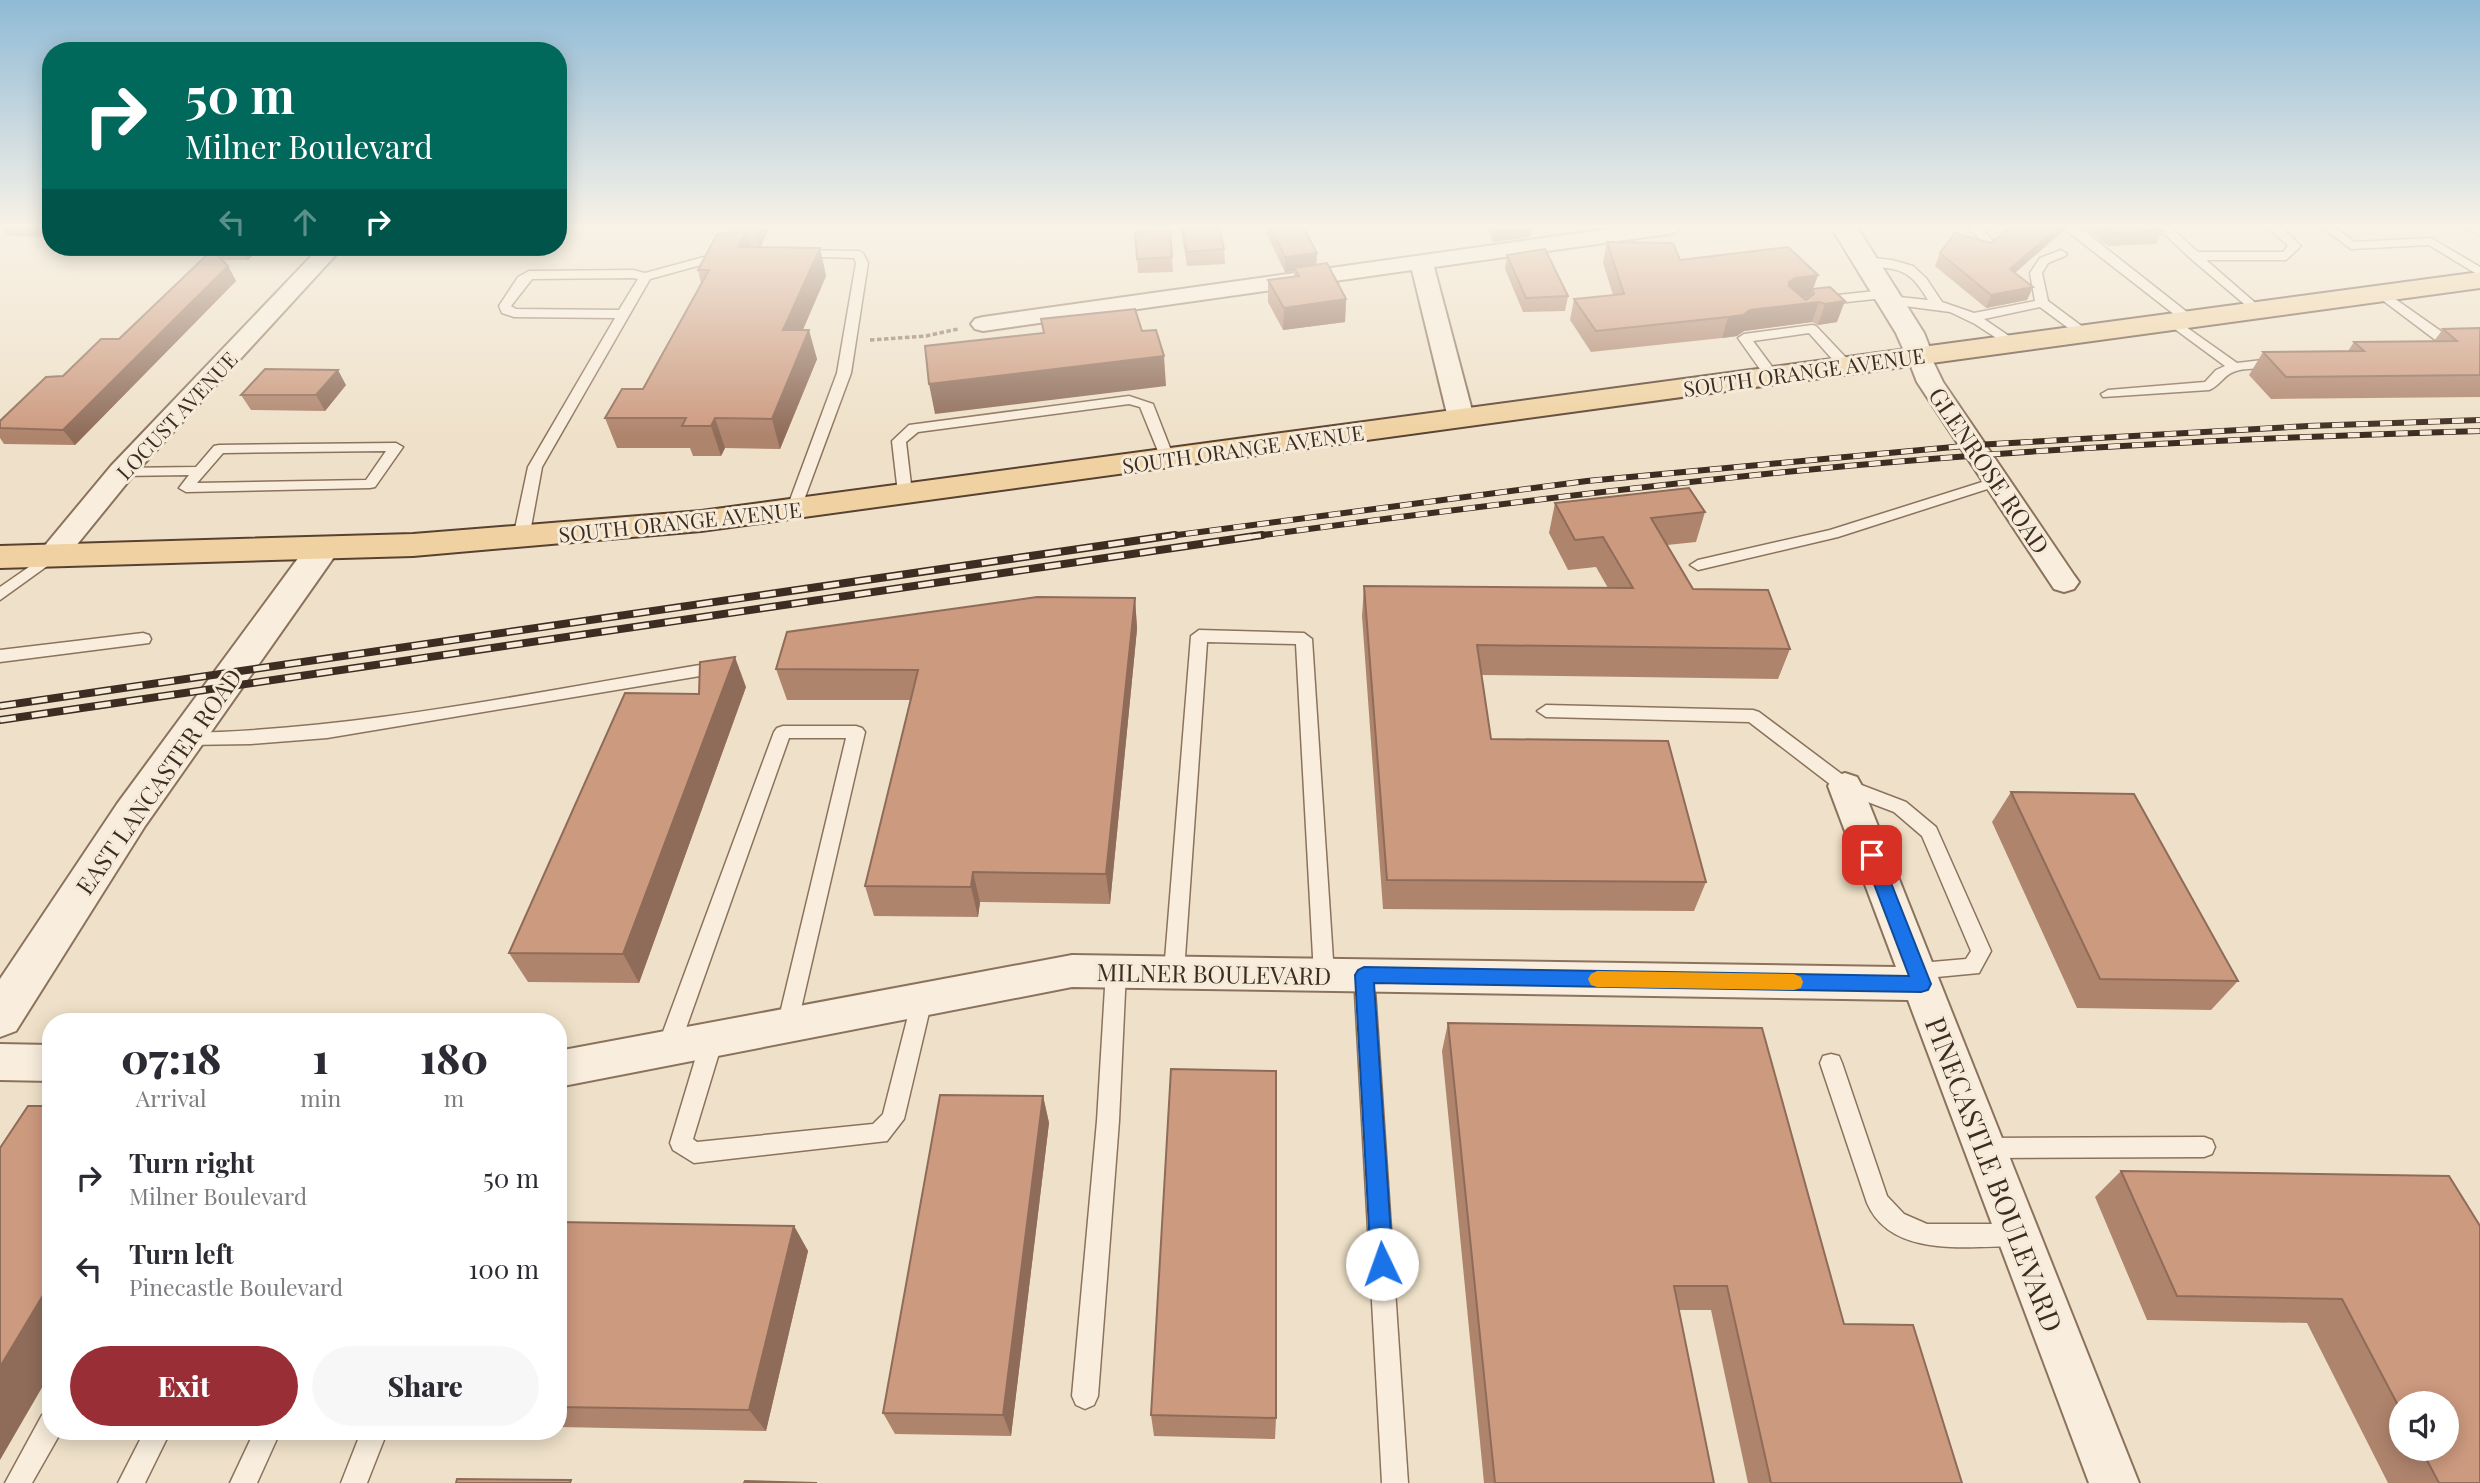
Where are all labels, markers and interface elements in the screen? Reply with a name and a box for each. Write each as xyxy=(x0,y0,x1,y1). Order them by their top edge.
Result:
text: 50 m xyxy=(185,61,295,126)
icon: right xyxy=(70,70,161,161)
text: Milner Boulevard xyxy=(185,124,433,167)
icon: left xyxy=(213,203,251,241)
icon: ahead xyxy=(286,203,324,241)
icon: right xyxy=(359,203,397,241)
street label: SOUTH ORANGE AVENUE xyxy=(1681,340,1927,402)
street label: LOCUST AVENUE xyxy=(109,345,243,485)
street label: GLENROSE ROAD xyxy=(1922,380,2058,560)
street label: SOUTH ORANGE AVENUE xyxy=(1120,417,1366,479)
street label: SOUTH ORANGE AVENUE xyxy=(557,494,803,548)
street label: EAST LANCASTER ROAD xyxy=(68,662,248,900)
pin xyxy=(1842,825,1902,885)
icon: arrive xyxy=(1853,836,1891,874)
street label: MILNER BOULEVARD xyxy=(1096,955,1332,991)
street label: PINECASTLE BOULEVARD xyxy=(1918,1011,2072,1337)
text: 07:18 xyxy=(121,1029,221,1085)
text: 1 xyxy=(313,1029,329,1085)
text: 180 xyxy=(420,1029,488,1085)
text: Arrival xyxy=(136,1082,207,1113)
text: min xyxy=(300,1082,341,1113)
text: m xyxy=(444,1082,464,1113)
text: Turn right xyxy=(129,1145,255,1180)
icon: right xyxy=(70,1159,108,1197)
text: 50 m xyxy=(483,1160,539,1195)
text: Milner Boulevard xyxy=(129,1180,307,1211)
position arrow xyxy=(1345,1227,1419,1301)
text: Turn left xyxy=(129,1236,234,1271)
icon: left xyxy=(70,1250,108,1288)
text: 100 m xyxy=(469,1251,539,1286)
text: Pinecastle Boulevard xyxy=(129,1271,343,1302)
button: Exit xyxy=(70,1346,298,1426)
button: Share xyxy=(312,1346,539,1426)
map controls xyxy=(2389,1391,2459,1461)
button: sound xyxy=(2389,1391,2459,1461)

